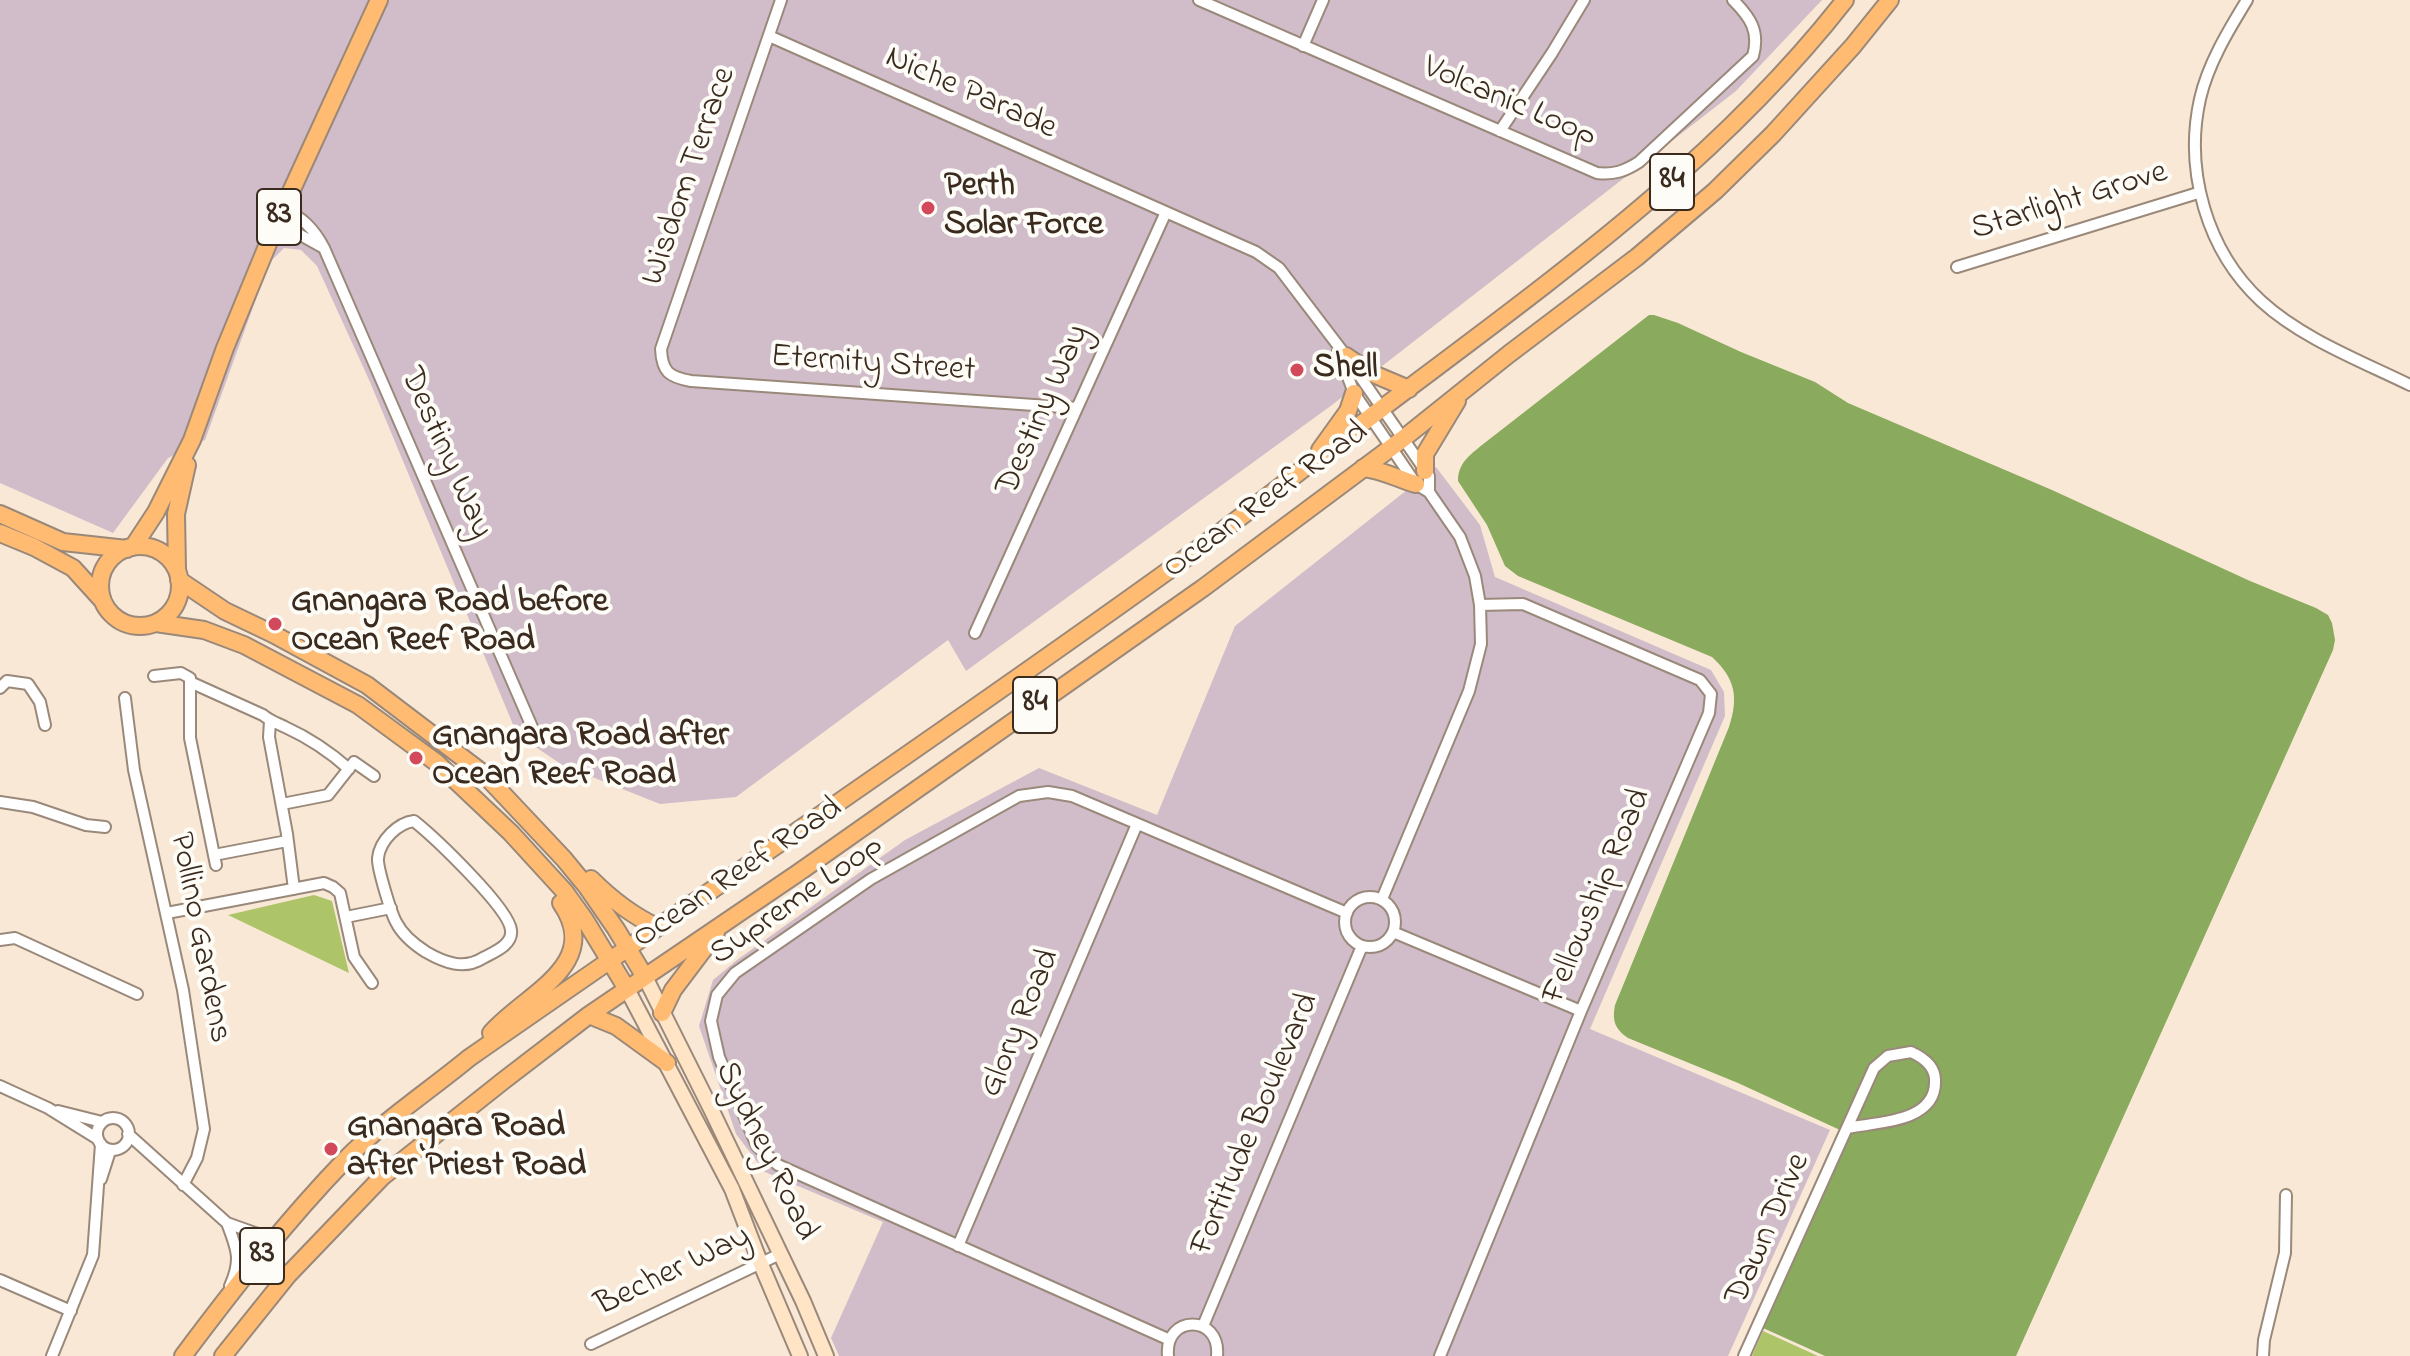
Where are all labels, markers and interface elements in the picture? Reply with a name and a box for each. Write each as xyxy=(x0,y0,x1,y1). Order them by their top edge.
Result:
street label: Niche Parade xyxy=(878,39,1062,151)
street label: Volcanic Loop xyxy=(1416,49,1602,159)
street label: Wisdom Terrace xyxy=(635,63,747,291)
road number: 84 xyxy=(1650,154,1694,210)
street label: Starlight Grove xyxy=(1967,154,2173,252)
place label: Perth Solar Force xyxy=(944,168,1103,248)
road number: 83 xyxy=(257,189,301,245)
marker: Perth Solar Force xyxy=(919,199,937,217)
street label: Destiny Way xyxy=(989,319,1101,503)
street label: Eternity Street xyxy=(769,338,977,394)
place label: Shell xyxy=(1313,350,1378,390)
marker: Shell xyxy=(1288,361,1306,379)
street label: Destiny Way xyxy=(388,362,500,546)
street label: Ocean Reef Road xyxy=(1156,414,1378,590)
place label: Gnangara Road before Ocean Reef Road xyxy=(291,584,608,664)
marker: Gnangara Road before Ocean Reef Road xyxy=(266,615,284,633)
road number: 84 xyxy=(1013,677,1057,733)
place label: Gnangara Road after Ocean Reef Road xyxy=(432,718,729,798)
marker: Gnangara Road after Ocean Reef Road xyxy=(407,749,425,767)
street label: Fellowship Road xyxy=(1535,784,1663,1010)
street label: Ocean Reef Road xyxy=(627,790,851,960)
street label: Supreme Loop xyxy=(704,827,892,977)
street label: Pollino Gardens xyxy=(158,829,238,1047)
street label: Glory Road xyxy=(973,944,1071,1104)
street label: Fortitude Boulevard xyxy=(1183,988,1331,1262)
street label: Sydney Road xyxy=(703,1056,825,1248)
place label: Gnangara Road after Priest Road xyxy=(347,1109,586,1188)
marker: Gnangara Road after Priest Road xyxy=(322,1140,340,1158)
street label: Dawn Drive xyxy=(1718,1148,1822,1312)
street label: Becher Way xyxy=(590,1218,758,1328)
road number: 83 xyxy=(240,1228,284,1284)

